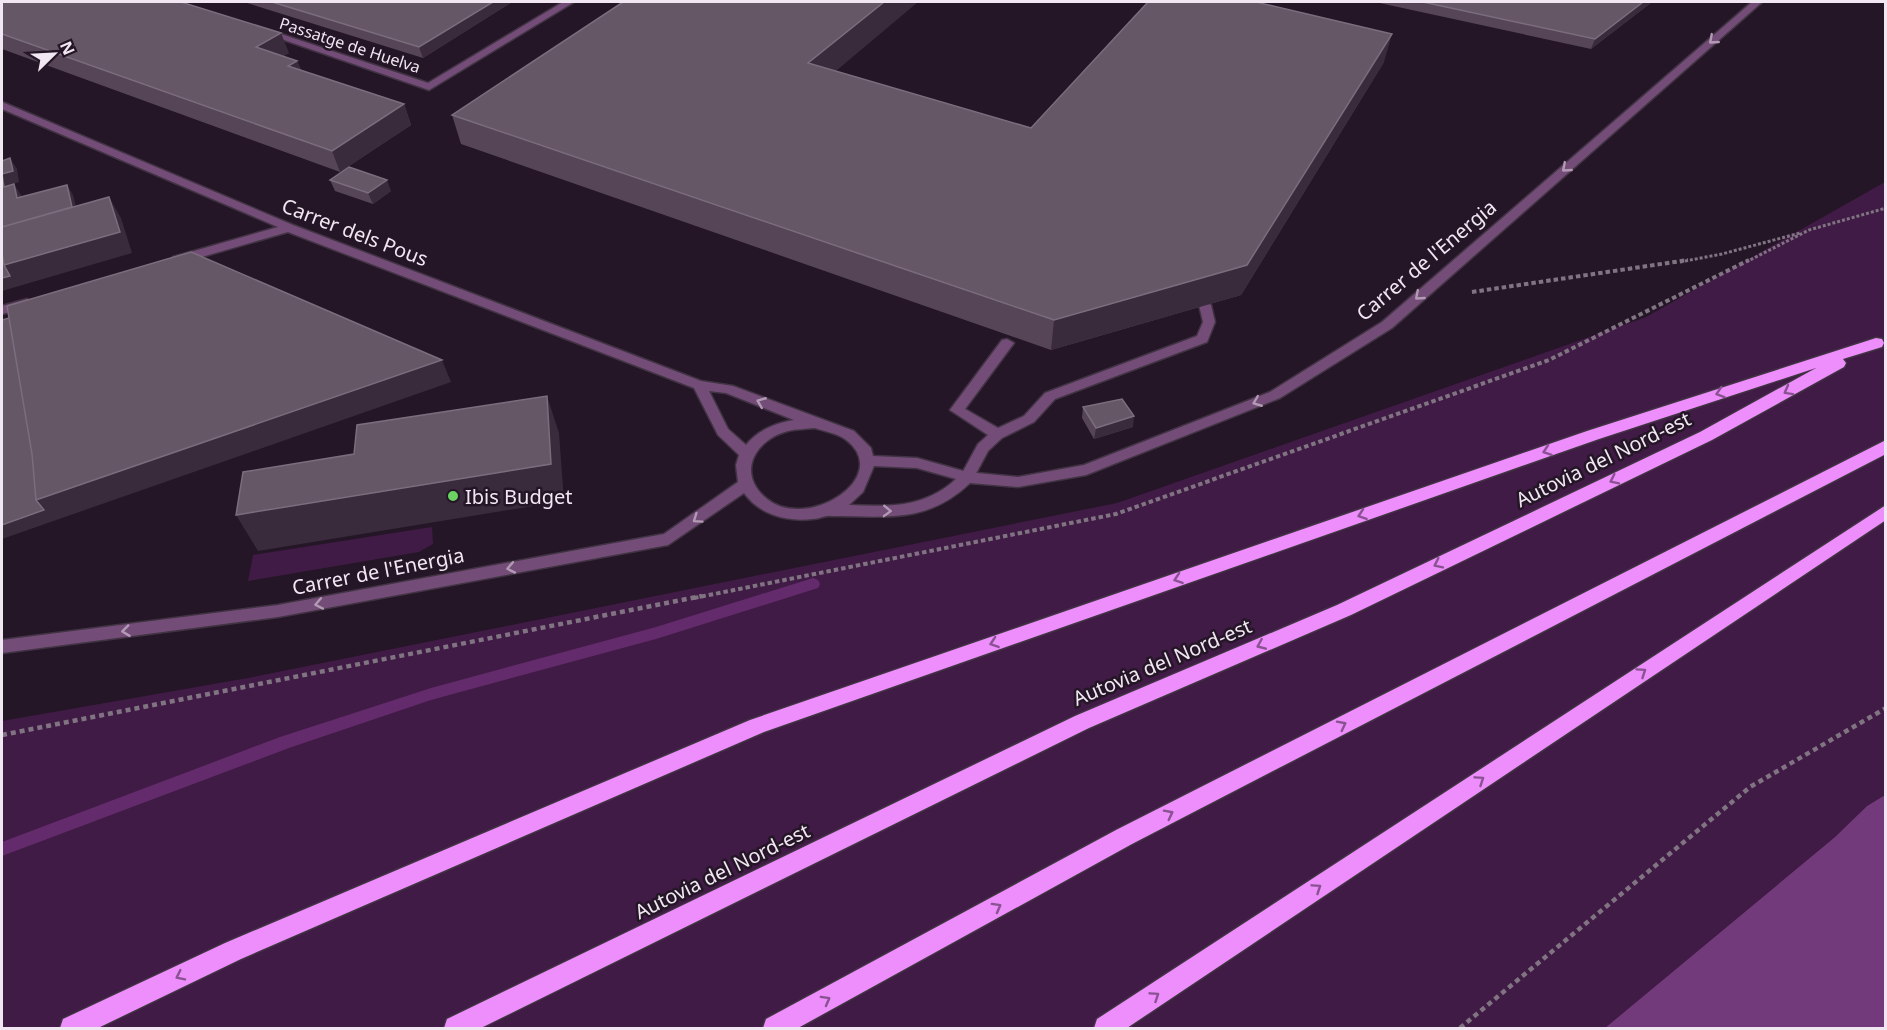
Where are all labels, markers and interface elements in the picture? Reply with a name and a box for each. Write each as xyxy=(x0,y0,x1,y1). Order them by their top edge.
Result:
street label: Passatge de Huelva xyxy=(277,12,423,78)
north arrow xyxy=(24,24,84,84)
one-way arrow xyxy=(1709,33,1720,44)
text: N xyxy=(55,37,80,58)
one-way arrow xyxy=(1562,161,1573,172)
street label: Carrer dels Pous xyxy=(278,192,432,272)
street label: Carrer de l'Energia xyxy=(1350,194,1502,326)
one-way arrow xyxy=(1415,289,1426,300)
one-way arrow xyxy=(1783,384,1794,395)
one-way arrow xyxy=(1715,386,1726,398)
one-way arrow xyxy=(1252,395,1262,408)
one-way arrow xyxy=(757,397,768,409)
street label: Autovia del Nord-est xyxy=(1511,405,1695,513)
one-way arrow xyxy=(1542,443,1552,456)
one-way arrow xyxy=(1610,473,1621,485)
place label: Ibis Budget xyxy=(465,483,572,510)
marker: Ibis Budget xyxy=(446,489,460,503)
one-way arrow xyxy=(883,505,892,518)
one-way arrow xyxy=(1357,508,1368,520)
one-way arrow xyxy=(692,512,703,523)
street label: Carrer de l'Energia xyxy=(290,541,466,601)
one-way arrow xyxy=(1434,557,1445,569)
one-way arrow xyxy=(506,561,516,574)
one-way arrow xyxy=(1173,572,1184,585)
one-way arrow xyxy=(314,597,324,610)
street label: Autovia del Nord-est xyxy=(1068,612,1256,712)
one-way arrow xyxy=(121,624,130,636)
one-way arrow xyxy=(989,636,1000,649)
one-way arrow xyxy=(1256,638,1267,650)
one-way arrow xyxy=(1636,668,1646,680)
one-way arrow xyxy=(1336,721,1347,732)
one-way arrow xyxy=(1473,777,1484,788)
one-way arrow xyxy=(1163,810,1173,821)
street label: Autovia del Nord-est xyxy=(630,817,814,925)
one-way arrow xyxy=(1310,884,1321,895)
one-way arrow xyxy=(991,903,1001,914)
one-way arrow xyxy=(176,969,187,981)
one-way arrow xyxy=(1148,992,1159,1003)
one-way arrow xyxy=(820,996,830,1007)

